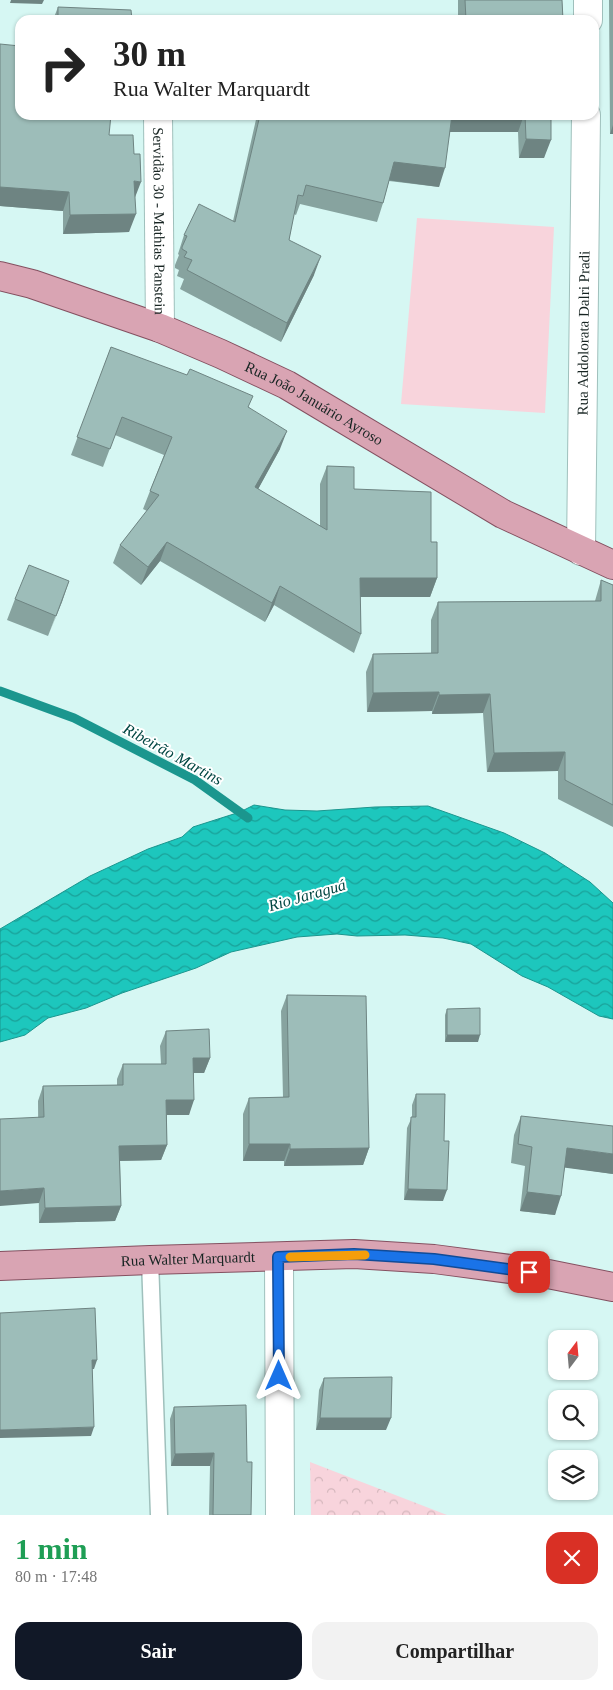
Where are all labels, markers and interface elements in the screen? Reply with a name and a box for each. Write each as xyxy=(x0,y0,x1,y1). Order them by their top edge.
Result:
icon: right xyxy=(30,35,95,100)
text: 30 m xyxy=(113,35,186,74)
text: Rua Walter Marquardt xyxy=(113,76,310,101)
street label: Servidão 30 - Mathias Panstein xyxy=(150,127,168,315)
street label: Rua Addolorata Dalri Pradi xyxy=(575,251,592,415)
street label: Rua João Januário Ayroso xyxy=(242,358,386,448)
water label: Ribeirão Martins xyxy=(120,719,226,788)
water label: Rio Jaraguá xyxy=(265,876,348,915)
street label: Rua Walter Marquardt xyxy=(120,1249,256,1269)
pin xyxy=(508,1251,550,1293)
icon: arrive xyxy=(515,1258,543,1286)
north arrow xyxy=(548,1330,598,1380)
map controls xyxy=(548,1330,598,1500)
position arrow xyxy=(252,1349,304,1401)
button: search xyxy=(548,1390,598,1440)
button: layers xyxy=(548,1450,598,1500)
text: 1 min xyxy=(15,1532,88,1565)
button: close xyxy=(546,1532,598,1584)
text: 80 m · 17:48 xyxy=(15,1568,97,1585)
button: Sair xyxy=(15,1622,302,1680)
button: Compartilhar xyxy=(312,1622,598,1680)

